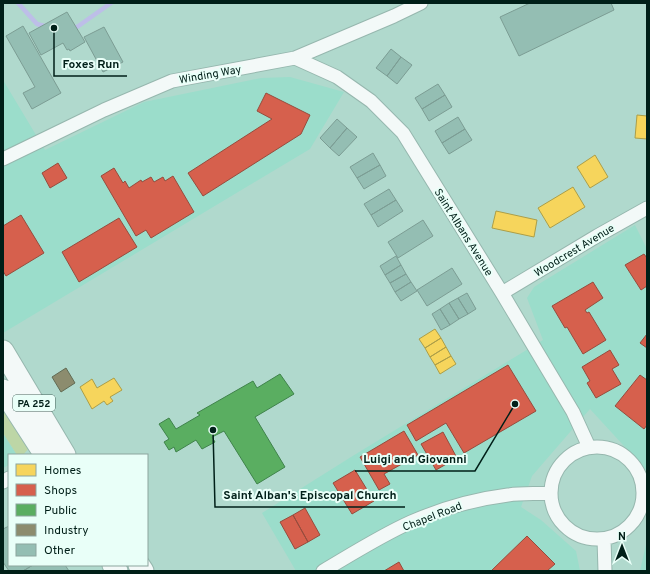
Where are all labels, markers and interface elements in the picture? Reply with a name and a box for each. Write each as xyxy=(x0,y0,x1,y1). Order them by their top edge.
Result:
callout: Foxes Run xyxy=(54,52,127,76)
text: Foxes Run xyxy=(63,57,119,73)
street label: Winding Way xyxy=(178,63,243,87)
street label: Saint Albans Avenue xyxy=(431,186,496,279)
street label: Woodcrest Avenue xyxy=(532,221,617,280)
road number: PA 252 xyxy=(13,395,55,411)
callout: Luigi and Giovanni xyxy=(355,447,475,471)
text: Luigi and Giovanni xyxy=(363,452,467,468)
legend xyxy=(8,454,148,566)
text: Homes xyxy=(44,463,81,479)
text: Shops xyxy=(44,483,77,499)
callout: Saint Alban's Episcopal Church xyxy=(215,483,405,507)
text: Saint Alban's Episcopal Church xyxy=(223,488,397,504)
street label: Chapel Road xyxy=(401,499,464,535)
text: Public xyxy=(44,503,77,519)
text: Industry xyxy=(44,523,89,539)
north arrow xyxy=(602,526,642,566)
text: N xyxy=(618,530,626,544)
text: Other xyxy=(44,543,76,559)

